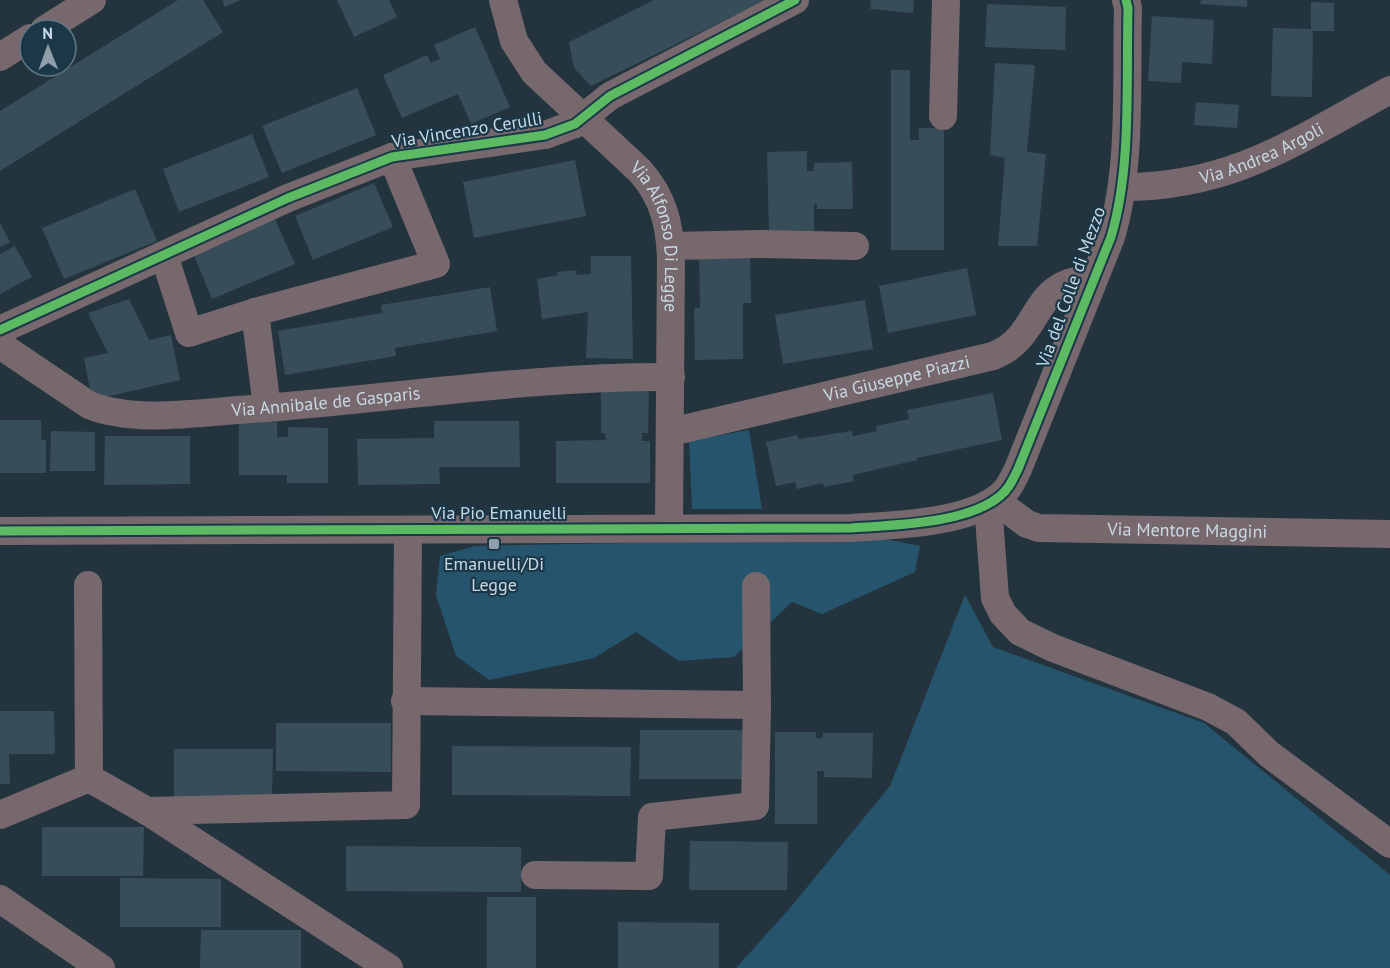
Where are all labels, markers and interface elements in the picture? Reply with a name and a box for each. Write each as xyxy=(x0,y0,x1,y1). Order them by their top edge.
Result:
north arrow xyxy=(18,18,78,78)
text: N xyxy=(42,23,53,43)
street label: Via Vincenzo Cerulli xyxy=(389,106,544,153)
street label: Via Andrea Argoli xyxy=(1196,117,1327,189)
street label: Via Alfonso Di Legge xyxy=(625,155,683,312)
street label: Via del Colle di Mezzo xyxy=(1030,203,1110,371)
street label: Via Giuseppe Piazzi xyxy=(820,350,972,407)
street label: Via Annibale de Gasparis xyxy=(230,381,421,422)
street label: Via Pio Emanuelli xyxy=(430,501,567,524)
street label: Via Mentore Maggini xyxy=(1106,517,1267,543)
marker: Emanuelli/Di Legge xyxy=(487,537,501,551)
place label: Emanuelli/Di Legge xyxy=(444,552,544,596)

